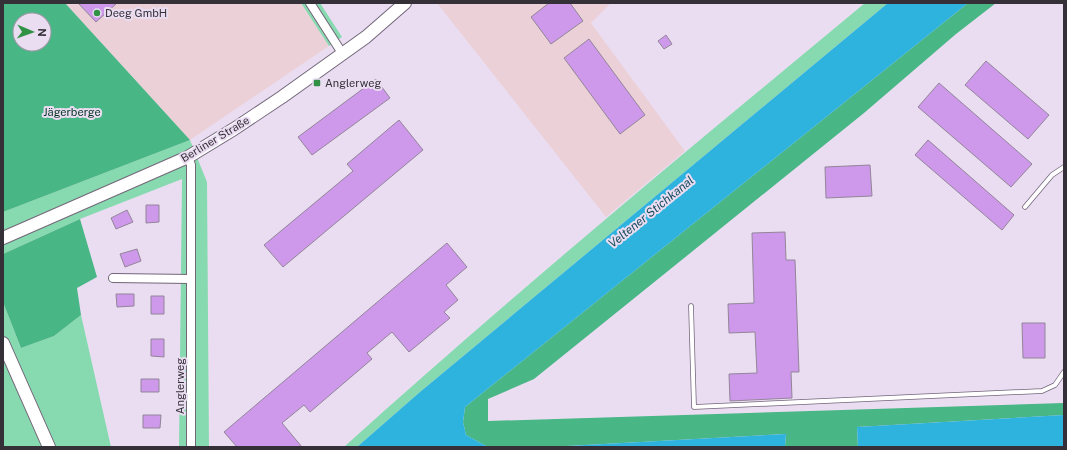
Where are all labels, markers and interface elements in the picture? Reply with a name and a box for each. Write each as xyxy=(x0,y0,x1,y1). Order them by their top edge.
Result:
place label: Deeg GmbH xyxy=(105,7,167,19)
marker: Deeg GmbH xyxy=(92,8,102,18)
north arrow xyxy=(12,12,52,52)
text: N xyxy=(36,28,48,37)
place label: Anglerweg xyxy=(325,77,381,89)
marker: Anglerweg xyxy=(312,78,322,88)
park label: Jägerberge xyxy=(43,106,101,118)
street label: Berliner Straße xyxy=(179,114,251,164)
water label: Veltener Stichkanal xyxy=(606,173,696,251)
street label: Anglerweg xyxy=(174,358,186,414)

